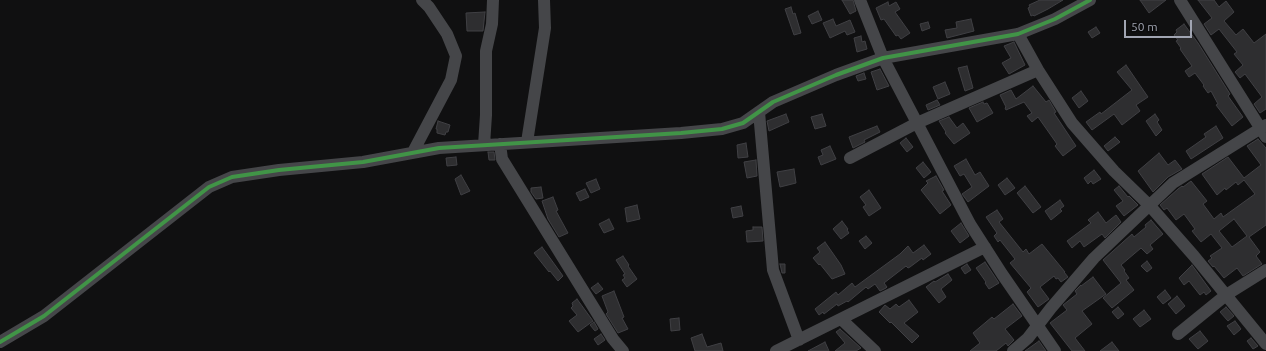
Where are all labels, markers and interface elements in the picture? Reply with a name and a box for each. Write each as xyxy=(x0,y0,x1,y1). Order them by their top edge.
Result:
scale bar xyxy=(1126,12,1194,38)
text: 50 m xyxy=(1131,20,1158,33)

